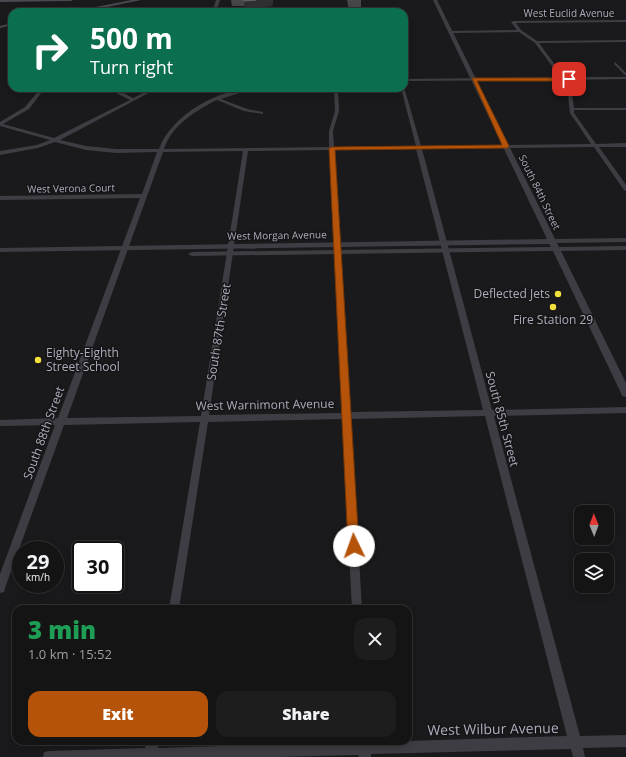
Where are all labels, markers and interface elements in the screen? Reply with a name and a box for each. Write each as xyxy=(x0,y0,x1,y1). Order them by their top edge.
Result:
street label: West Euclid Avenue xyxy=(524,6,615,20)
text: 500 m xyxy=(90,19,173,57)
icon: right xyxy=(24,24,76,76)
text: Turn right xyxy=(90,55,173,79)
pin xyxy=(552,62,586,96)
icon: arrive xyxy=(558,68,580,90)
street label: South 84th Street xyxy=(516,152,564,232)
street label: West Verona Court xyxy=(27,180,115,196)
street label: West Morgan Avenue xyxy=(227,227,327,243)
street label: South 87th Street xyxy=(202,282,235,382)
place label: Deflected Jets xyxy=(474,285,550,302)
marker: Deflected Jets xyxy=(553,289,563,299)
marker: Fire Station 29 xyxy=(548,302,558,312)
place label: Fire Station 29 xyxy=(513,311,593,328)
place label: Eighty-Eighth Street School xyxy=(46,344,120,375)
marker: Eighty-Eighth Street School xyxy=(33,355,43,365)
street label: South 85th Street xyxy=(482,369,523,468)
street label: South 88th Street xyxy=(19,384,68,482)
street label: West Warnimont Avenue xyxy=(195,395,335,414)
north arrow xyxy=(574,505,614,545)
map controls xyxy=(574,505,614,593)
position arrow xyxy=(333,525,375,567)
speed limit sign: 30 xyxy=(72,541,124,593)
text: 29 xyxy=(27,548,49,575)
button: layers xyxy=(574,553,614,593)
text: km/h xyxy=(26,570,50,584)
text: 3 min xyxy=(28,613,96,646)
button: close xyxy=(354,618,396,660)
text: 1.0 km · 15:52 xyxy=(28,645,112,663)
button: Exit xyxy=(28,691,208,737)
button: Share xyxy=(216,691,396,737)
street label: West Wilbur Avenue xyxy=(427,718,559,739)

